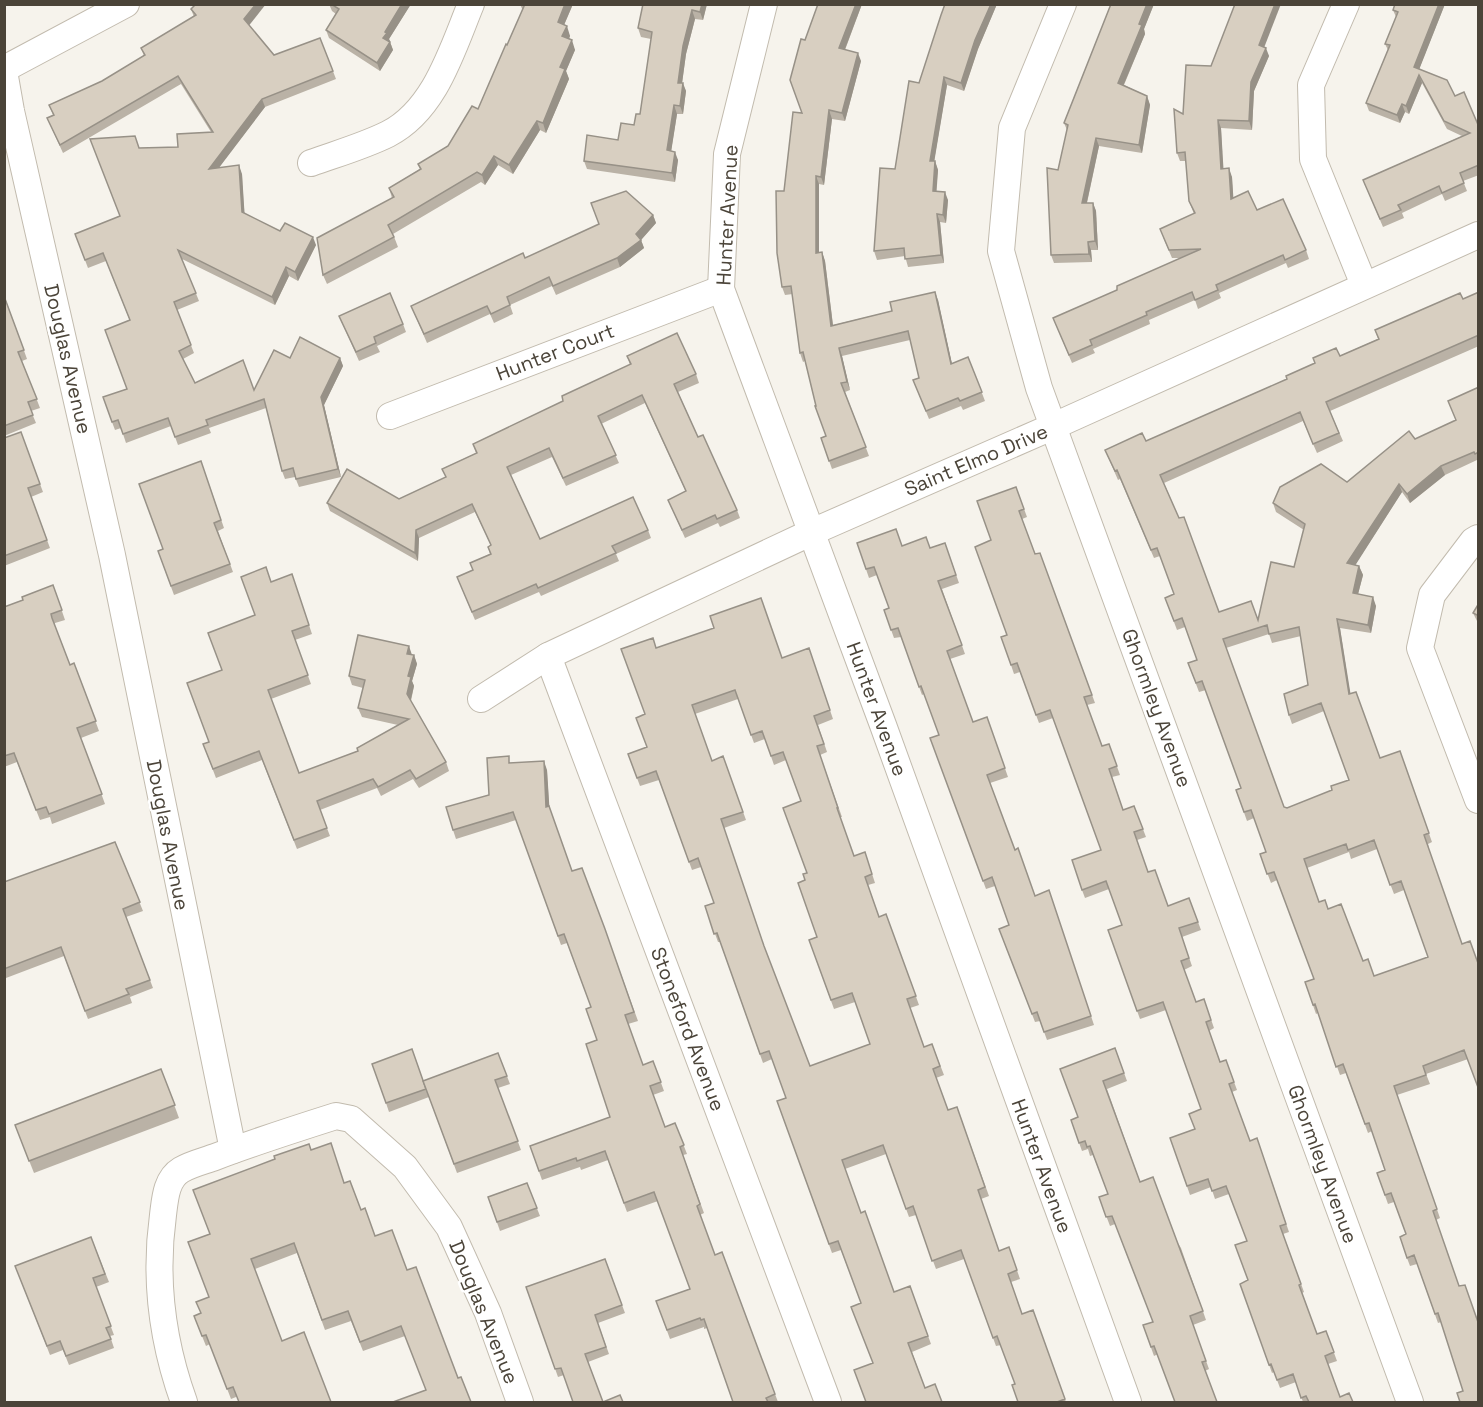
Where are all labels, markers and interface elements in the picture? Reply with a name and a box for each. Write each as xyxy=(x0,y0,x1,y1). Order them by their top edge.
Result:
street label: Hunter Avenue xyxy=(710,144,744,286)
street label: Douglas Avenue xyxy=(38,281,98,437)
street label: Hunter Court xyxy=(492,317,618,387)
street label: Saint Elmo Drive xyxy=(900,418,1052,502)
street label: Ghormley Avenue xyxy=(1116,625,1198,791)
street label: Hunter Avenue xyxy=(841,638,913,780)
street label: Douglas Avenue xyxy=(141,757,195,913)
street label: Stoneford Avenue xyxy=(645,943,731,1115)
street label: Ghormley Avenue xyxy=(1282,1081,1364,1247)
street label: Hunter Avenue xyxy=(1006,1095,1078,1237)
street label: Douglas Avenue xyxy=(443,1236,525,1388)

